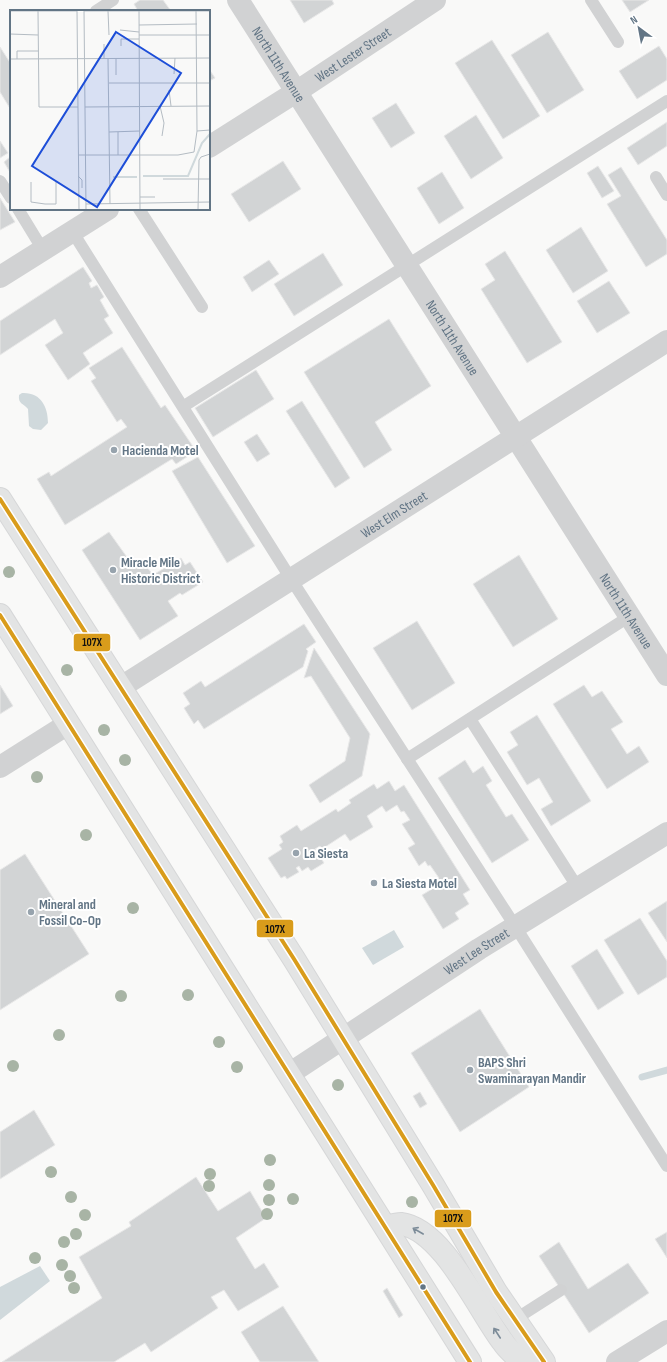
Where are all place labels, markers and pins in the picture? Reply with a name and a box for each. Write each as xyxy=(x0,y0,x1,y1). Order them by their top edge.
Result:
place label: Hacienda Motel xyxy=(122,442,199,459)
marker: Hacienda Motel xyxy=(109,445,119,455)
place label: Miracle Mile Historic District xyxy=(121,554,201,587)
marker: Miracle Mile Historic District xyxy=(108,565,118,575)
place label: La Siesta xyxy=(304,845,349,862)
marker: La Siesta xyxy=(291,848,301,858)
place label: La Siesta Motel xyxy=(382,875,457,892)
marker: La Siesta Motel xyxy=(369,878,379,888)
place label: Mineral and Fossil Co-Op xyxy=(39,896,101,929)
marker: Mineral and Fossil Co-Op xyxy=(26,907,36,917)
place label: BAPS Shri Swaminarayan Mandir xyxy=(478,1054,587,1087)
marker: BAPS Shri Swaminarayan Mandir xyxy=(465,1065,475,1075)
unlabelled marker xyxy=(418,1282,428,1292)

